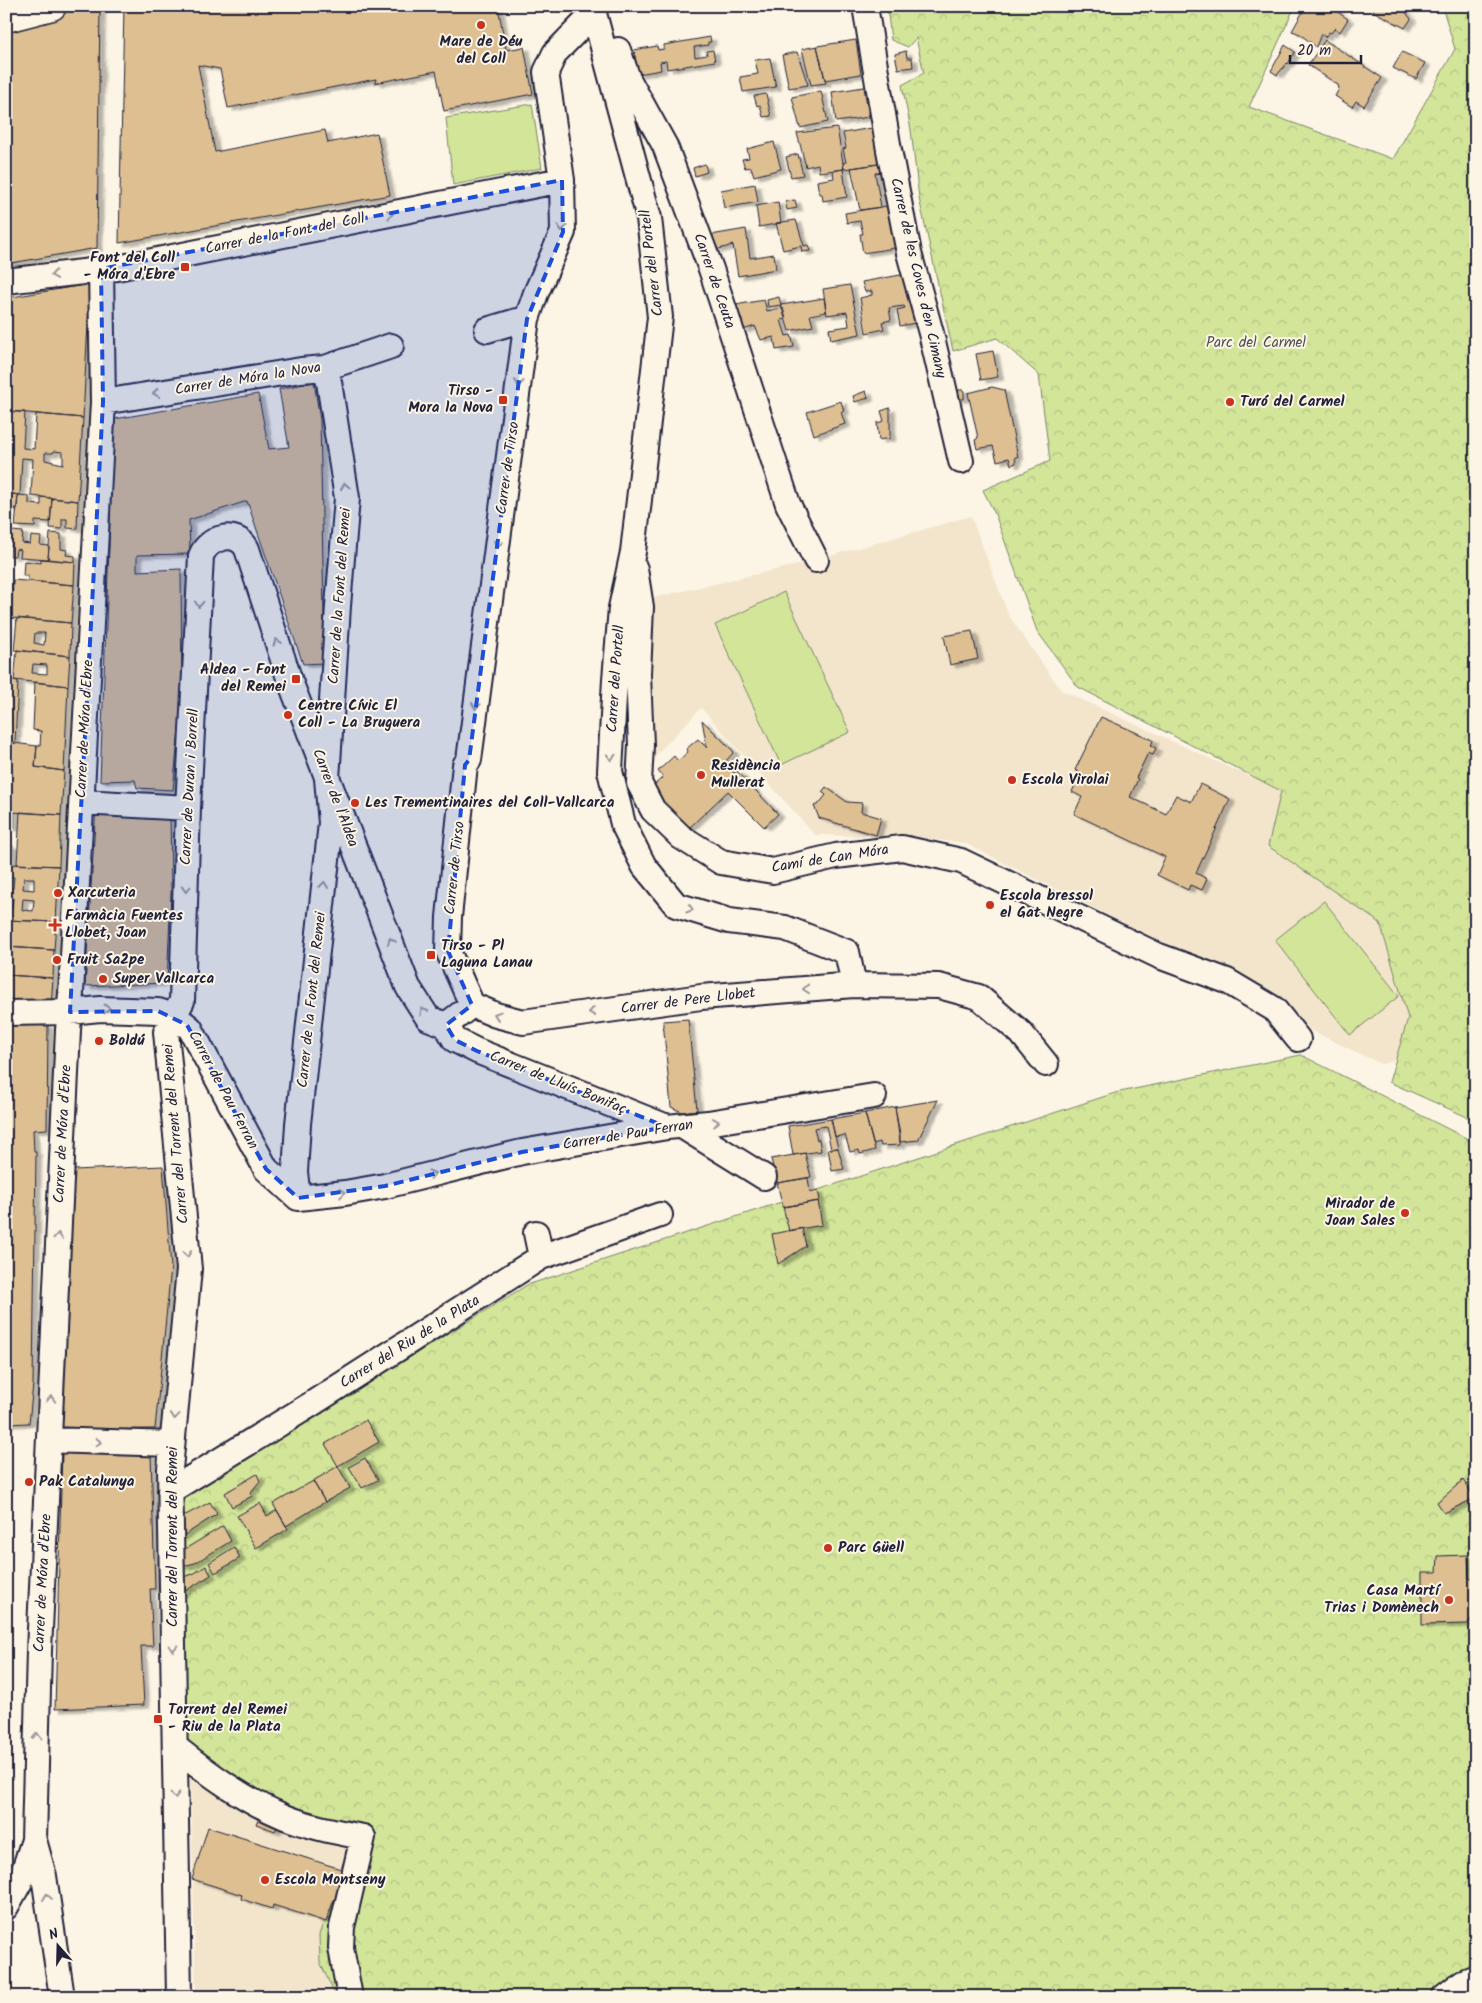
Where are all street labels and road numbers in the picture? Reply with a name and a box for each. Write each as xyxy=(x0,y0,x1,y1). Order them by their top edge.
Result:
street label: Carrer de les Coves d'en Cimany xyxy=(883,175,953,382)
street label: Carrer de la Font del Coll xyxy=(203,207,367,261)
street label: Carrer del Portell xyxy=(634,208,670,318)
street label: Carrer de Ceuta xyxy=(686,230,742,332)
street label: Carrer de Móra la Nova xyxy=(173,356,323,402)
street label: Carrer de Tirso xyxy=(490,420,526,516)
street label: Carrer de la Font del Remei xyxy=(322,506,358,685)
street label: Carrer del Portell xyxy=(600,624,632,733)
street label: Carrer de Móra d'Ebre xyxy=(69,659,101,799)
street label: Carrer de Duran i Borrell xyxy=(174,708,206,866)
street label: Carrer de l'Aldea xyxy=(305,745,365,851)
street label: Carrer de Tirso xyxy=(438,820,472,916)
street label: Camí de Can Móra xyxy=(770,838,890,880)
street label: Carrer de la Font del Remei xyxy=(291,909,333,1089)
street label: Carrer de Pere Llobet xyxy=(619,981,757,1021)
street label: Carrer de Pau Ferran xyxy=(181,1026,265,1154)
street label: Carrer del Torrent del Remei xyxy=(156,1042,196,1225)
street label: Carrer de Lluís Bonifaç xyxy=(486,1044,631,1122)
street label: Carrer de Móra d'Ebre xyxy=(47,1064,79,1204)
street label: Carrer de Pau Ferran xyxy=(561,1113,695,1157)
street label: Carrer del Riu de la Plata xyxy=(335,1289,485,1395)
street label: Carrer del Torrent del Remei xyxy=(161,1445,185,1627)
street label: Carrer de Móra d'Ebre xyxy=(27,1513,59,1653)

